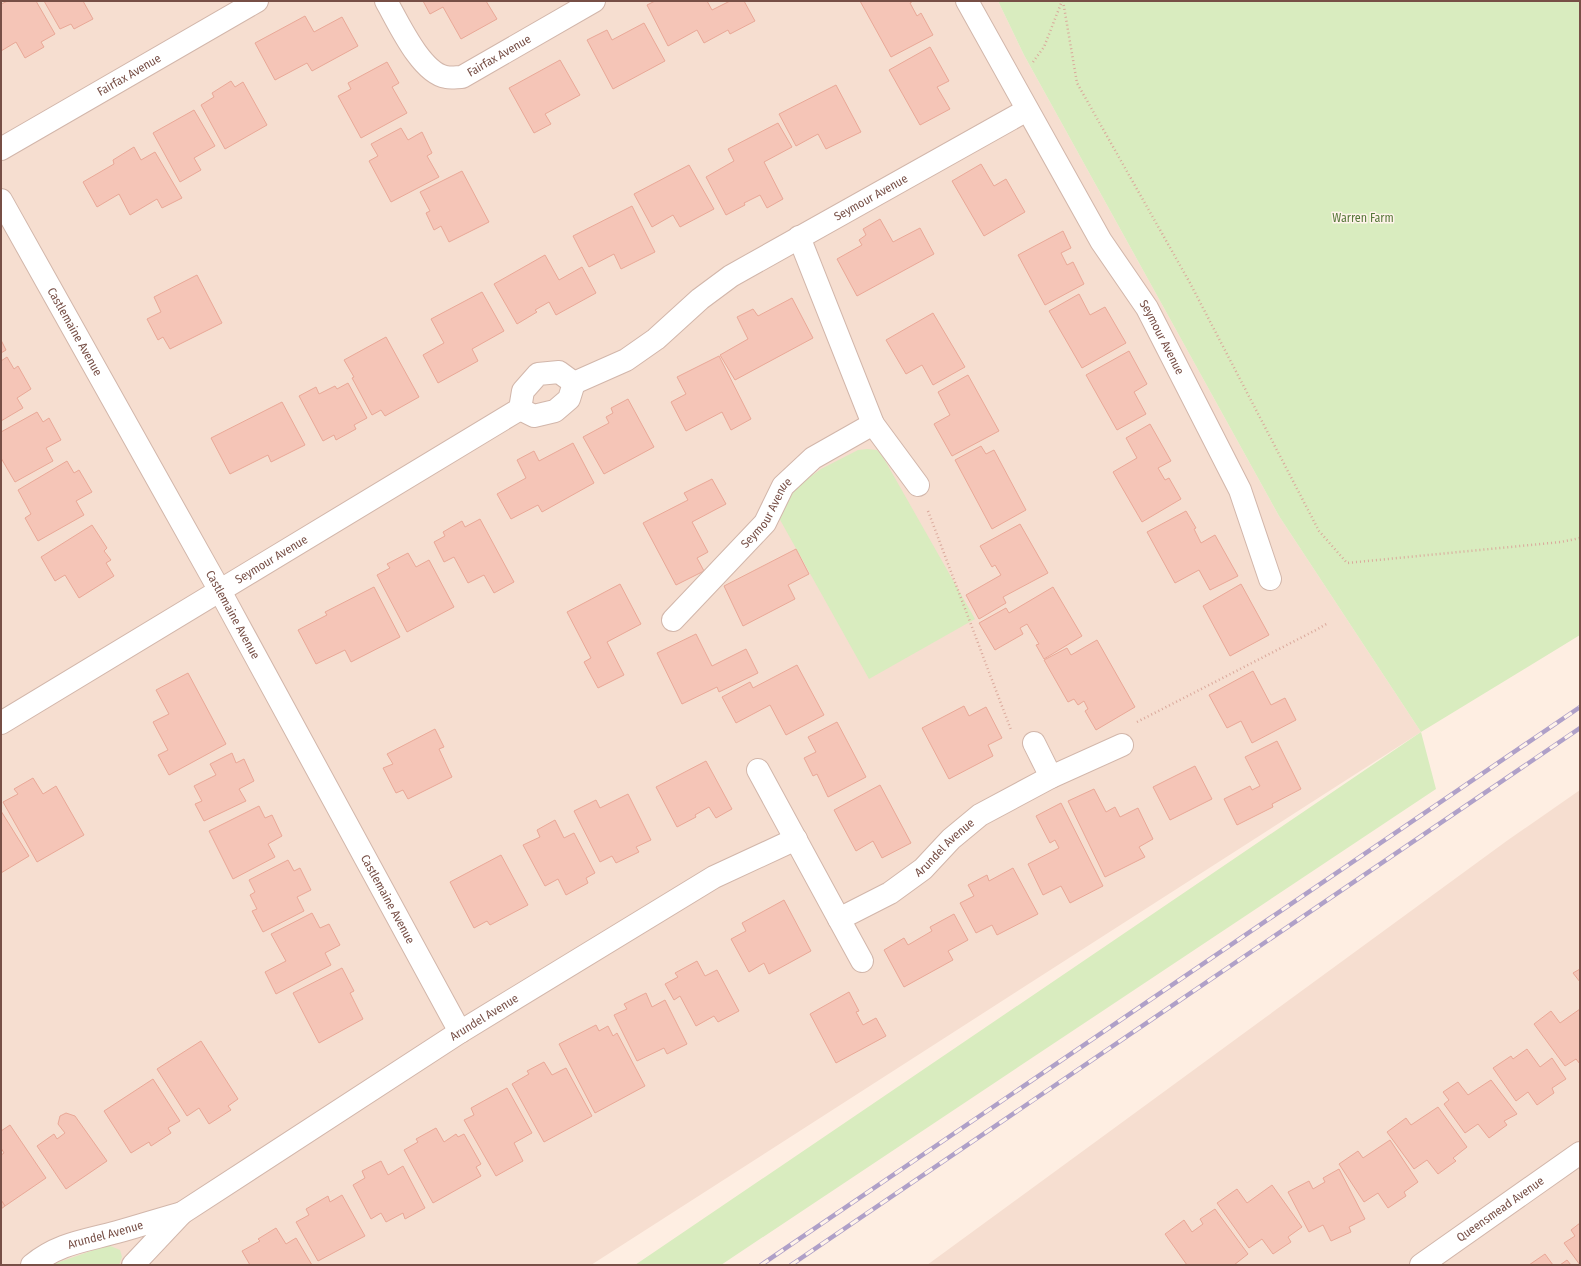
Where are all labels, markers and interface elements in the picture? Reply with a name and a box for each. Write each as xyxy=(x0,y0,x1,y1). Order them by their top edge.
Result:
street label: Fairfax Avenue xyxy=(465,32,533,79)
street label: Fairfax Avenue xyxy=(95,51,163,99)
street label: Seymour Avenue xyxy=(832,171,910,224)
park label: Warren Farm xyxy=(1332,211,1394,225)
street label: Castlemaine Avenue xyxy=(44,285,105,378)
street label: Seymour Avenue xyxy=(1137,297,1187,377)
street label: Seymour Avenue xyxy=(738,475,795,551)
street label: Seymour Avenue xyxy=(233,532,310,587)
street label: Castlemaine Avenue xyxy=(203,568,263,662)
street label: Arundel Avenue xyxy=(912,816,977,880)
street label: Castlemaine Avenue xyxy=(358,852,418,946)
street label: Arundel Avenue xyxy=(447,991,521,1044)
street label: Queensmead Avenue xyxy=(1454,1174,1547,1245)
street label: Arundel Avenue xyxy=(66,1218,145,1252)

